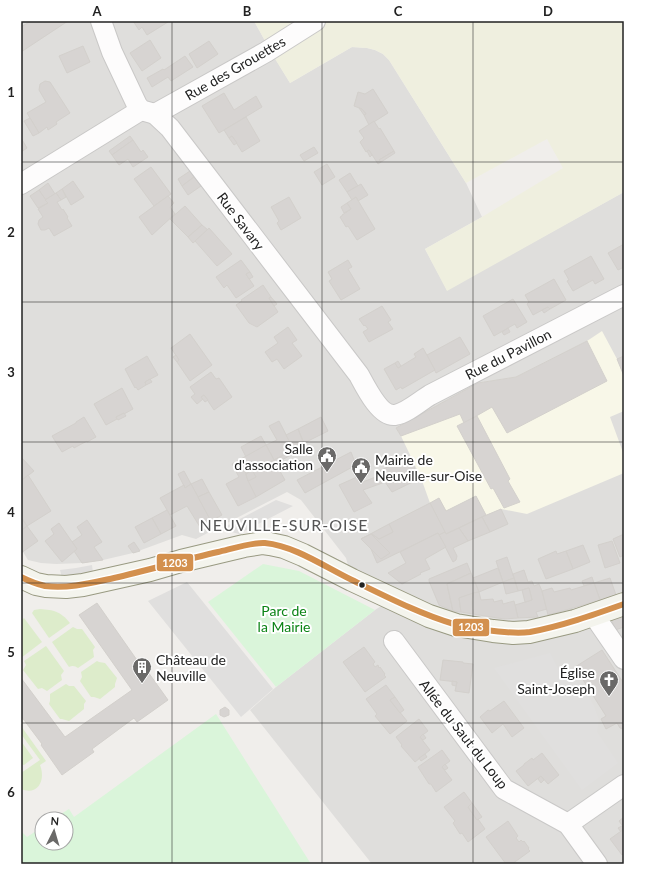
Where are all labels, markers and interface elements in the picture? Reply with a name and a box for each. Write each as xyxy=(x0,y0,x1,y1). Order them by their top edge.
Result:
text: A xyxy=(91,3,102,19)
text: B xyxy=(243,3,252,19)
text: C xyxy=(394,3,403,19)
text: D xyxy=(543,3,553,19)
street label: Rue des Grouettes xyxy=(182,32,288,104)
text: 1 xyxy=(7,84,15,100)
street label: Rue Savary xyxy=(214,189,269,254)
text: 2 xyxy=(7,224,15,240)
street label: Rue du Pavillon xyxy=(462,325,554,383)
text: 3 xyxy=(7,364,15,380)
place label: Salle d'association xyxy=(234,440,313,473)
public building icon: Salle d'association xyxy=(316,445,338,473)
place label: Mairie de Neuville-sur-Oise xyxy=(375,451,482,484)
public building icon: Mairie de Neuville-sur-Oise xyxy=(350,456,372,484)
text: 4 xyxy=(7,504,15,520)
district label: NEUVILLE-SUR-OISE xyxy=(200,515,368,534)
line badge: 1203 xyxy=(156,553,194,572)
text: 1203 xyxy=(162,556,188,569)
unlabelled marker xyxy=(357,580,367,590)
park label: Parc de la Mairie xyxy=(258,602,310,635)
line badge: 1203 xyxy=(452,618,490,637)
text: 1203 xyxy=(458,620,484,633)
text: 5 xyxy=(7,644,15,660)
place label: Château de Neuville xyxy=(156,651,226,684)
building icon: Château de Neuville xyxy=(131,656,153,684)
place label: Église Saint-Joseph xyxy=(517,664,595,697)
church icon: Église Saint-Joseph xyxy=(598,669,620,697)
street label: Allée du Saut du Loup xyxy=(416,676,512,792)
text: 6 xyxy=(7,784,15,800)
north arrow xyxy=(34,811,74,851)
text: N xyxy=(50,814,60,827)

